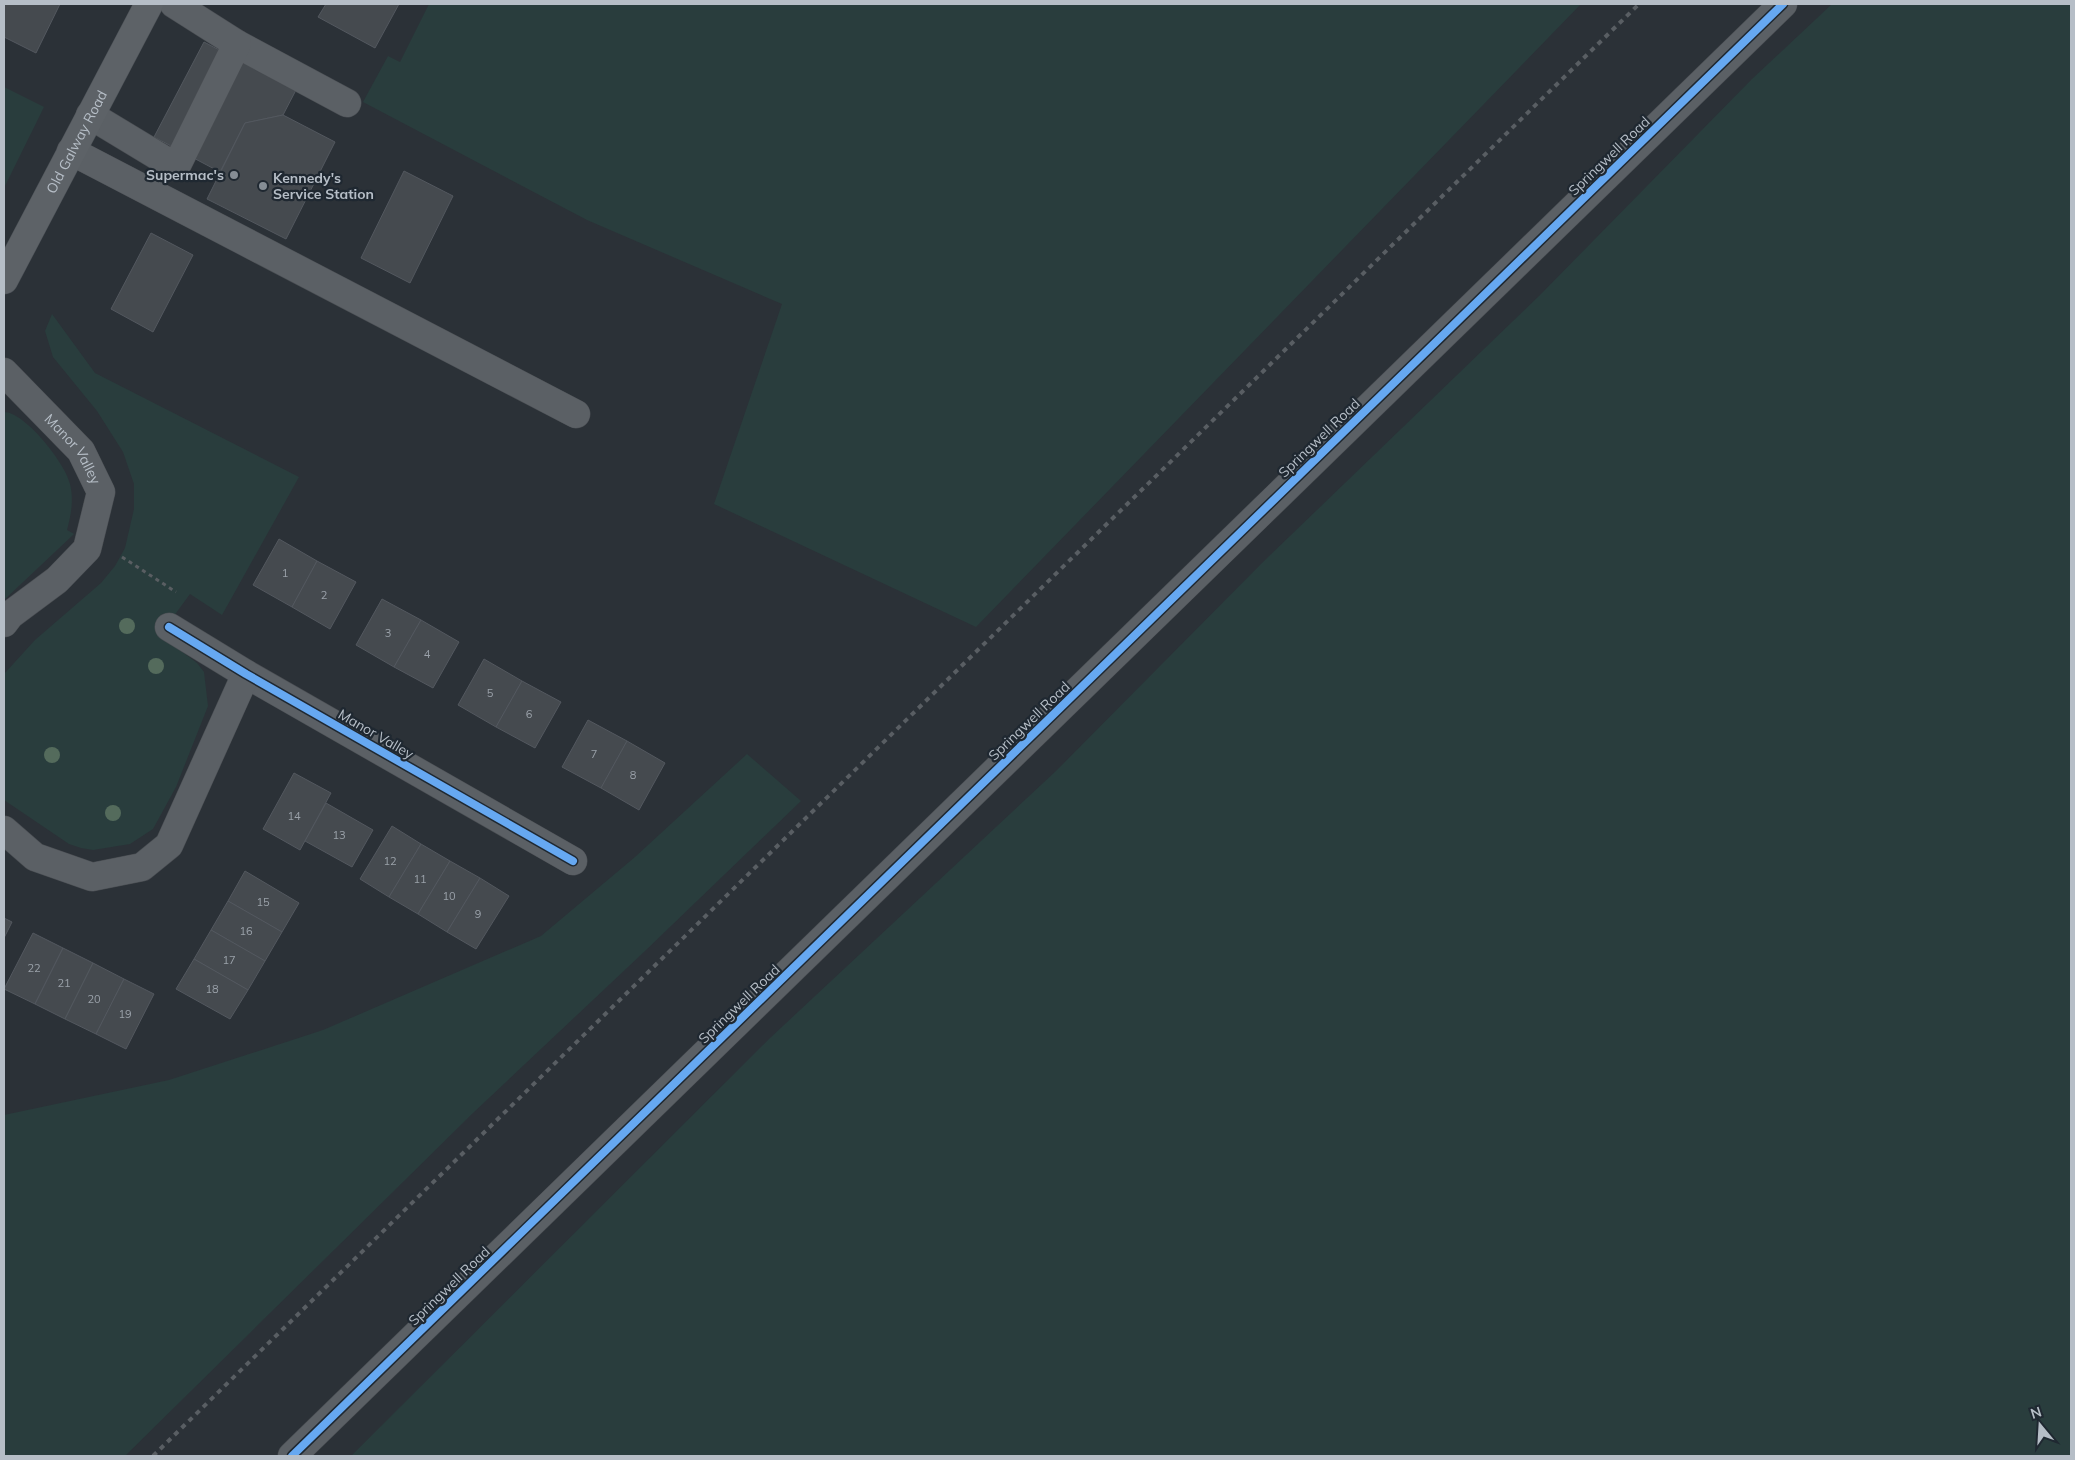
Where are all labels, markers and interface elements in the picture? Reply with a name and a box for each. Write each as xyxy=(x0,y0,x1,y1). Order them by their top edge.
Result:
street label: Old Galway Road xyxy=(42,87,111,197)
street label: Springwell Road xyxy=(1564,113,1654,199)
place label: Supermac's xyxy=(146,166,224,184)
marker: Supermac's xyxy=(228,169,240,181)
place label: Kennedy's Service Station xyxy=(273,169,374,203)
marker: Kennedy's Service Station xyxy=(257,180,269,192)
street label: Springwell Road xyxy=(1274,395,1364,481)
street label: Manor Valley xyxy=(41,410,105,488)
house number: 1 xyxy=(282,566,288,580)
house number: 2 xyxy=(321,588,328,602)
house number: 3 xyxy=(385,626,391,640)
house number: 4 xyxy=(424,647,431,661)
street label: Springwell Road xyxy=(984,678,1074,764)
house number: 5 xyxy=(487,686,494,700)
street label: Manor Valley xyxy=(335,705,418,763)
house number: 6 xyxy=(526,707,533,721)
house number: 7 xyxy=(591,747,597,761)
house number: 8 xyxy=(630,768,637,782)
house number: 14 xyxy=(287,809,301,823)
house number: 13 xyxy=(332,828,346,842)
house number: 12 xyxy=(383,854,397,868)
house number: 11 xyxy=(413,872,427,886)
house number: 10 xyxy=(442,889,456,903)
house number: 15 xyxy=(256,895,270,909)
house number: 9 xyxy=(475,907,481,921)
house number: 16 xyxy=(239,924,253,938)
house number: 17 xyxy=(222,953,236,967)
house number: 22 xyxy=(27,961,41,975)
street label: Springwell Road xyxy=(694,961,784,1047)
house number: 21 xyxy=(57,976,71,990)
house number: 18 xyxy=(205,982,219,996)
house number: 20 xyxy=(87,992,101,1006)
house number: 19 xyxy=(118,1007,132,1021)
street label: Springwell Road xyxy=(404,1243,494,1329)
north arrow xyxy=(2015,1400,2065,1450)
text: N xyxy=(2028,1402,2044,1423)

